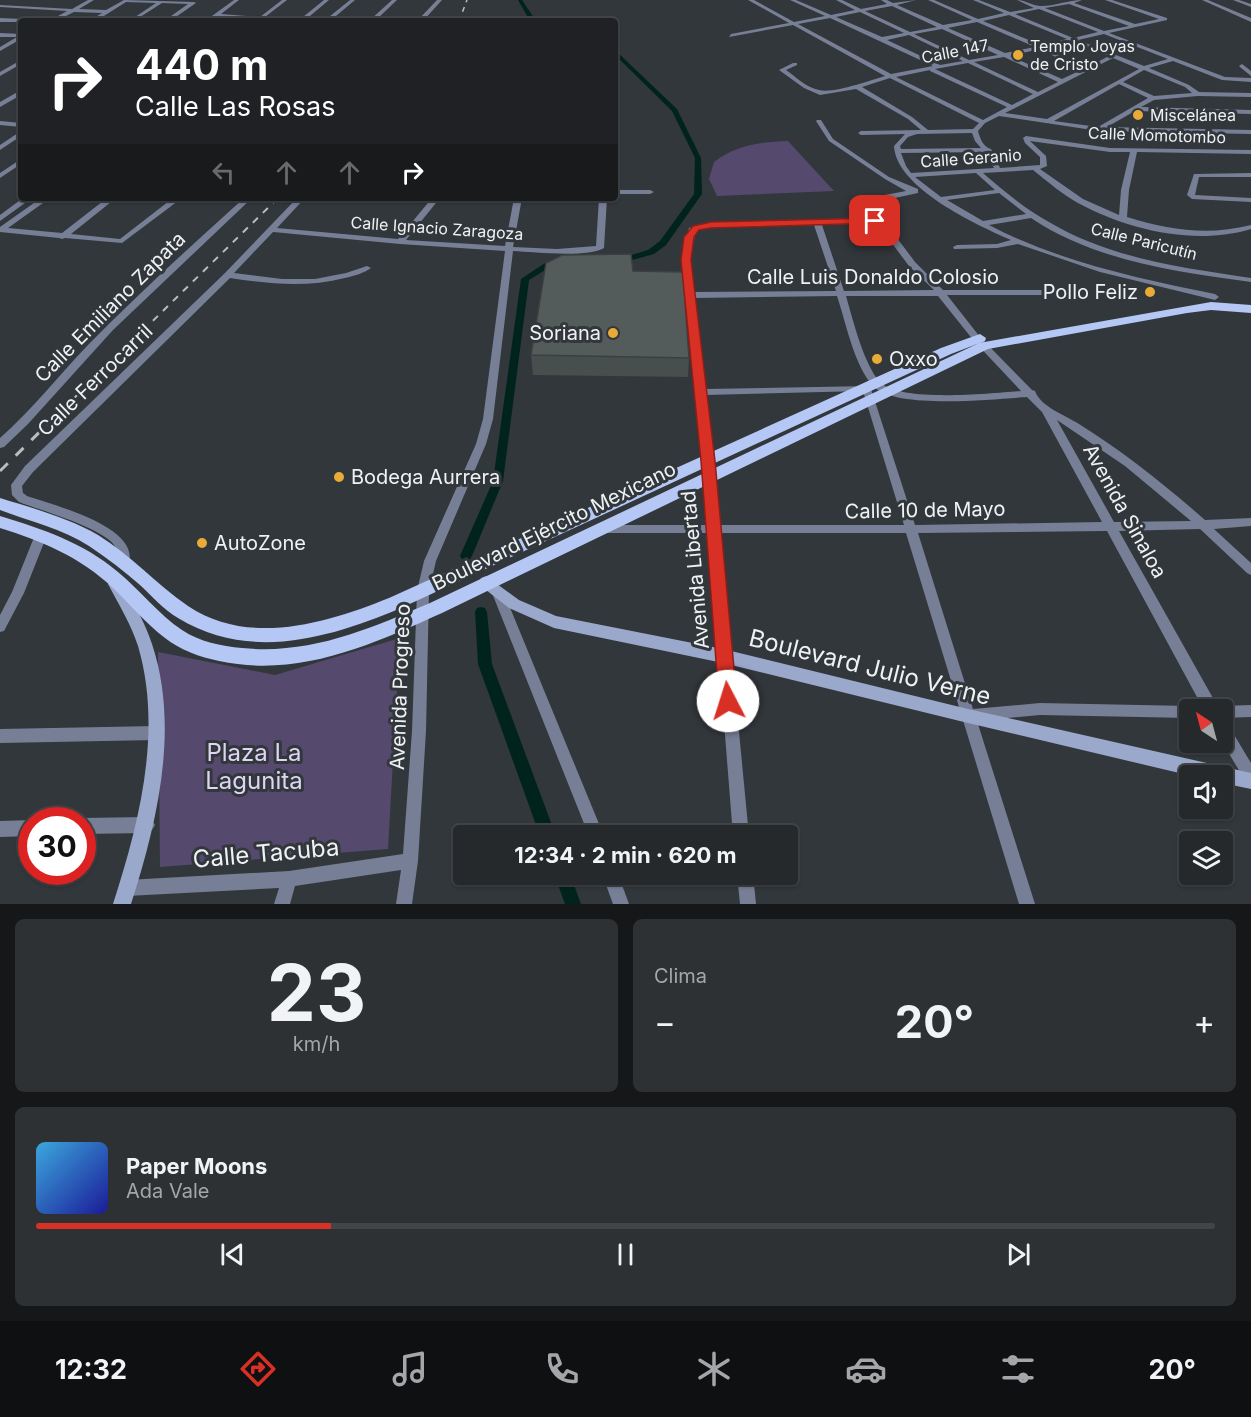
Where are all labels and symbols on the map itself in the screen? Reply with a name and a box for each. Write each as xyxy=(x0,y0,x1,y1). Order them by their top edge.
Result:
street label: Calle 147 xyxy=(920,35,990,67)
place label: Templo Joyas de Cristo xyxy=(1030,36,1135,74)
marker: Templo Joyas de Cristo xyxy=(1011,48,1025,62)
place label: Miscelánea xyxy=(1150,105,1236,125)
marker: Miscelánea xyxy=(1131,108,1145,122)
street label: Calle Momotombo xyxy=(1088,123,1226,147)
street label: Calle Geranio xyxy=(920,144,1022,172)
pin xyxy=(849,195,900,246)
street label: Calle Ignacio Zaragoza xyxy=(350,212,524,244)
street label: Calle Paricutín xyxy=(1089,218,1199,264)
street label: Calle Emiliano Zapata xyxy=(30,227,190,387)
street label: Calle Luis Donaldo Colosio xyxy=(747,265,999,289)
place label: Pollo Feliz xyxy=(1043,280,1138,304)
marker: Pollo Feliz xyxy=(1143,285,1157,299)
street label: Calle Ferrocarril xyxy=(32,319,158,441)
place label: Soriana xyxy=(529,321,601,345)
marker: Soriana xyxy=(606,326,620,340)
place label: Oxxo xyxy=(889,347,938,371)
marker: Oxxo xyxy=(870,352,884,366)
street label: Avenida Sinaloa xyxy=(1078,440,1172,582)
street label: Boulevard Ejército Mexicano xyxy=(428,456,680,596)
place label: Bodega Aurrera xyxy=(351,465,500,489)
marker: Bodega Aurrera xyxy=(332,470,346,484)
street label: Avenida Libertad xyxy=(676,490,714,650)
street label: Calle 10 de Mayo xyxy=(845,497,1005,523)
place label: AutoZone xyxy=(214,531,306,555)
marker: AutoZone xyxy=(195,536,209,550)
street label: Avenida Progreso xyxy=(385,603,415,771)
street label: Boulevard Julio Verne xyxy=(746,623,994,711)
position arrow xyxy=(696,669,760,733)
north arrow xyxy=(1179,699,1233,753)
park label: Plaza La Lagunita xyxy=(205,738,303,795)
speed limit sign: 30 xyxy=(18,807,96,885)
street label: Calle Tacuba xyxy=(192,832,340,874)

